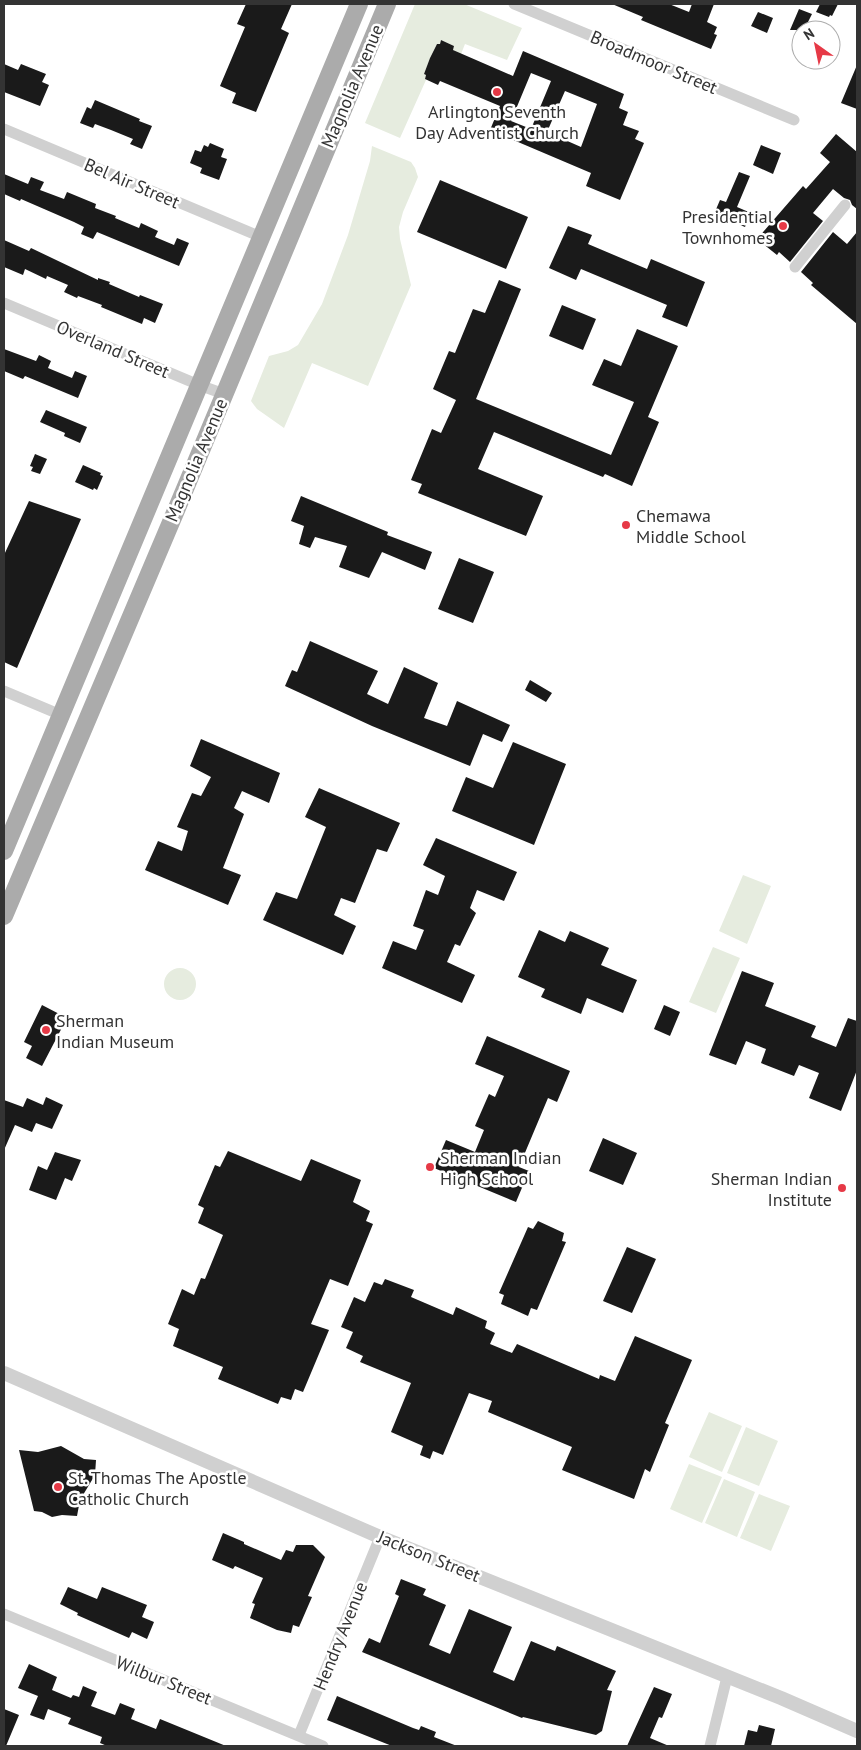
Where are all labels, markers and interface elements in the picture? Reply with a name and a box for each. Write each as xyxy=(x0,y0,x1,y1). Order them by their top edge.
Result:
north arrow xyxy=(791,20,841,70)
street label: Magnolia Avenue xyxy=(316,21,388,151)
text: N xyxy=(800,24,818,44)
street label: Broadmoor Street xyxy=(587,25,721,99)
marker: Arlington Seventh Day Adventist Church xyxy=(491,86,503,98)
place label: Arlington Seventh Day Adventist Church xyxy=(415,100,579,144)
street label: Bel Air Street xyxy=(81,153,183,213)
place label: Presidential Townhomes xyxy=(682,205,774,249)
marker: Presidential Townhomes xyxy=(777,220,789,232)
street label: Overland Street xyxy=(53,315,173,383)
street label: Magnolia Avenue xyxy=(160,395,232,525)
place label: Chemawa Middle School xyxy=(636,504,746,548)
marker: Chemawa Middle School xyxy=(620,519,632,531)
place label: Sherman Indian Museum xyxy=(56,1009,174,1053)
marker: Sherman Indian Museum xyxy=(40,1024,52,1036)
place label: Sherman Indian High School xyxy=(440,1146,561,1190)
marker: Sherman Indian High School xyxy=(424,1161,436,1173)
place label: Sherman Indian Institute xyxy=(711,1167,832,1211)
marker: Sherman Indian Institute xyxy=(836,1182,848,1194)
place label: St. Thomas The Apostle Catholic Church xyxy=(68,1466,247,1510)
marker: St. Thomas The Apostle Catholic Church xyxy=(52,1481,64,1493)
street label: Jackson Street xyxy=(373,1525,484,1587)
street label: Hendry Avenue xyxy=(308,1578,372,1694)
street label: Wilbur Street xyxy=(113,1650,215,1710)

